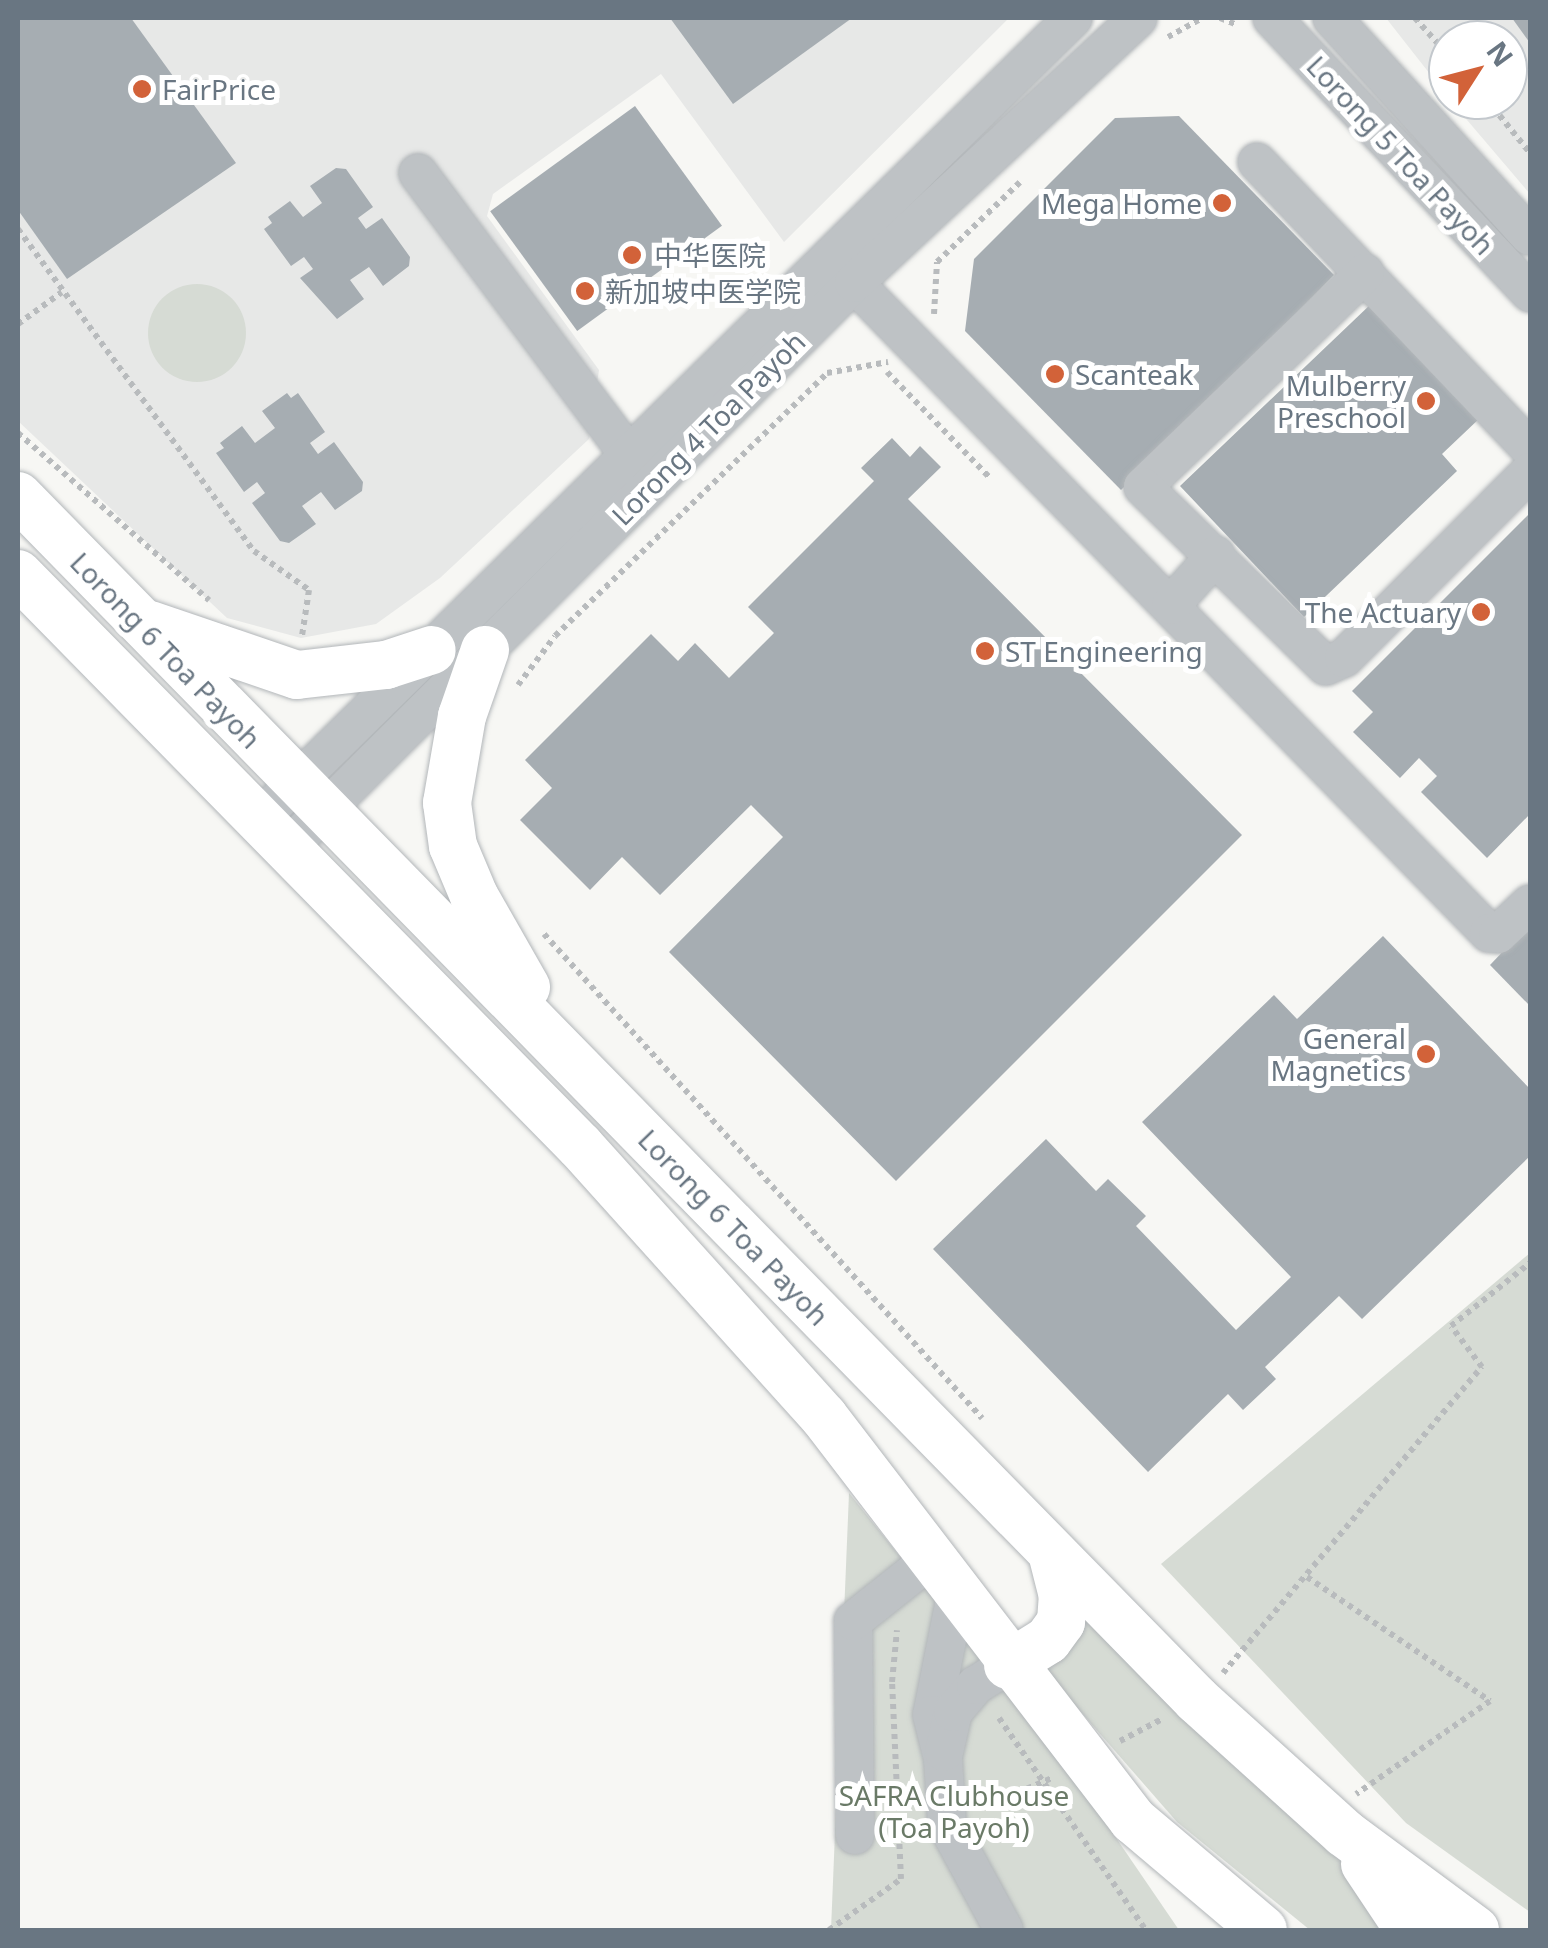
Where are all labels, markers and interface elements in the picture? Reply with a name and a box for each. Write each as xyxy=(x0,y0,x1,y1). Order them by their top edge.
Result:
north arrow xyxy=(1428,20,1528,120)
text: N xyxy=(1479,33,1523,74)
street label: Lorong 5 Toa Payoh xyxy=(1300,49,1502,261)
place label: FairPrice xyxy=(162,72,276,106)
marker: FairPrice xyxy=(131,78,153,100)
place label: Mega Home xyxy=(1041,186,1202,220)
marker: Mega Home xyxy=(1211,192,1233,214)
place label: 中华医院 xyxy=(654,238,766,272)
marker: 中华医院 xyxy=(619,242,645,268)
place label: 新加坡中医学院 xyxy=(605,274,801,308)
marker: 新加坡中医学院 xyxy=(574,280,596,302)
street label: Lorong 4 Toa Payoh xyxy=(604,324,812,532)
place label: Scanteak xyxy=(1075,357,1193,391)
marker: Scanteak xyxy=(1044,363,1066,385)
place label: Mulberry Preschool xyxy=(1277,368,1406,434)
marker: Mulberry Preschool xyxy=(1415,390,1437,412)
street label: Lorong 6 Toa Payoh xyxy=(64,545,268,755)
place label: The Actuary xyxy=(1305,595,1461,629)
marker: The Actuary xyxy=(1470,601,1492,623)
place label: ST Engineering xyxy=(1005,634,1203,668)
marker: ST Engineering xyxy=(974,640,996,662)
place label: General Magnetics xyxy=(1270,1021,1406,1087)
marker: General Magnetics xyxy=(1415,1043,1437,1065)
street label: Lorong 6 Toa Payoh xyxy=(632,1122,836,1332)
park label: SAFRA Clubhouse (Toa Payoh) xyxy=(839,1778,1069,1844)

